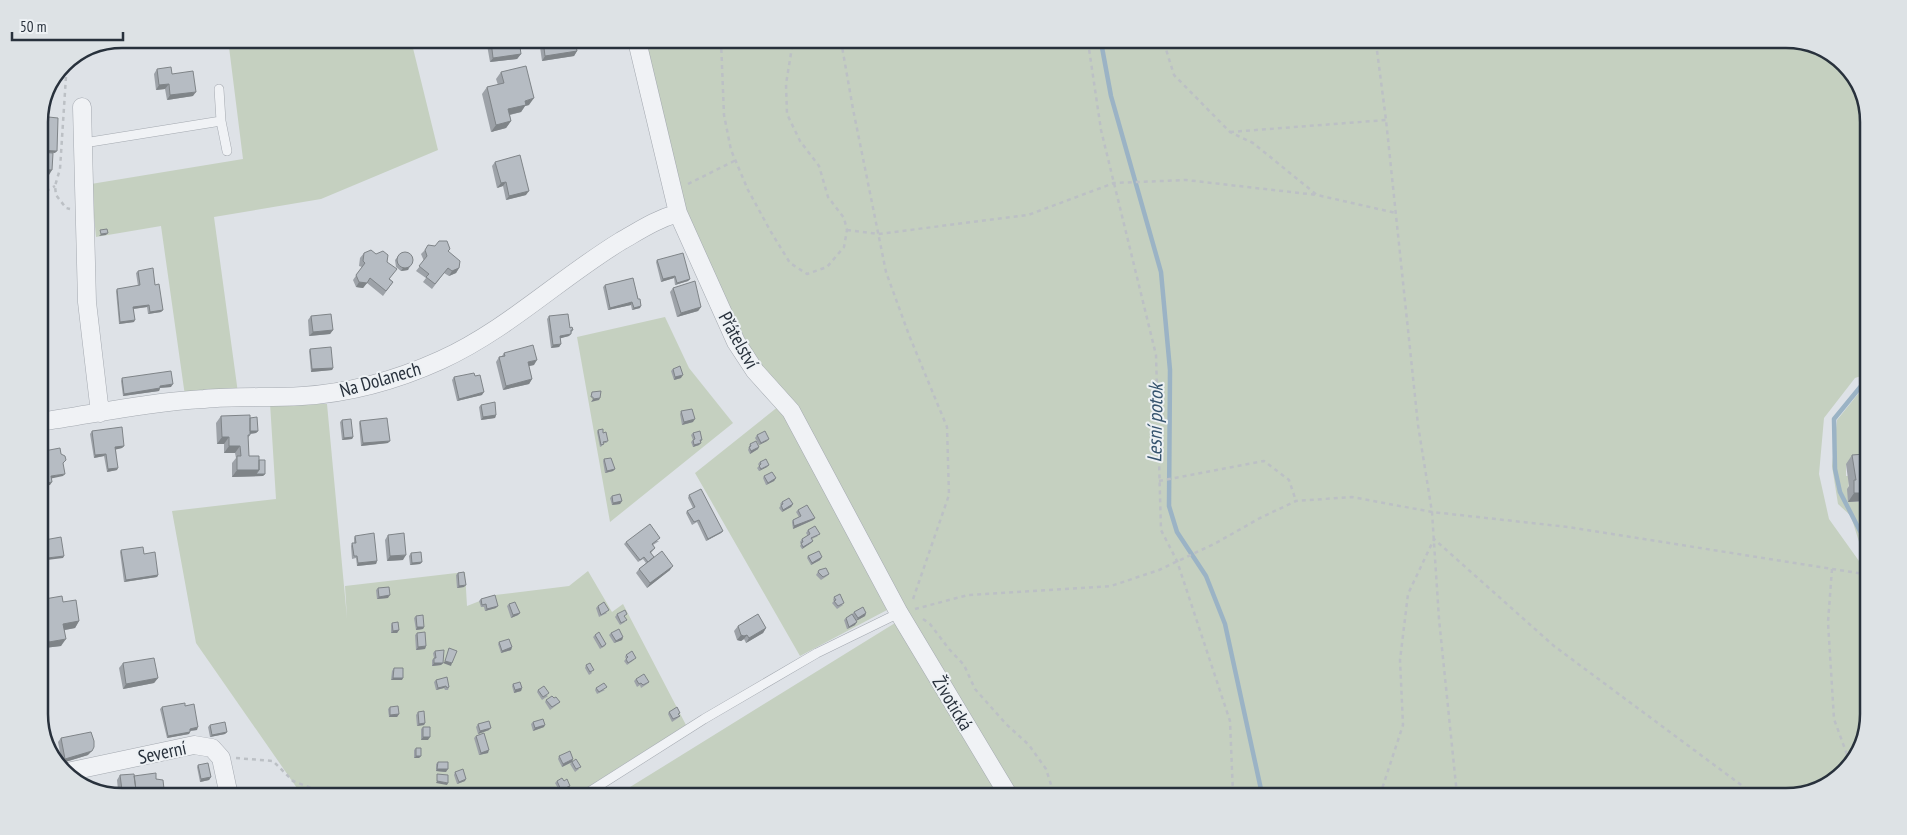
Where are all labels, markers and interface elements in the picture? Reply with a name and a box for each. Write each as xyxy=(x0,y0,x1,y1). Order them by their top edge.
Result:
scale bar xyxy=(12,10,124,42)
text: 50 m xyxy=(20,17,46,36)
street label: Přátelství xyxy=(714,307,764,373)
street label: Na Dolanech xyxy=(337,356,423,402)
water label: Lesní potok xyxy=(1141,381,1169,463)
street label: Životická xyxy=(927,671,979,735)
street label: Severní xyxy=(136,735,188,769)

